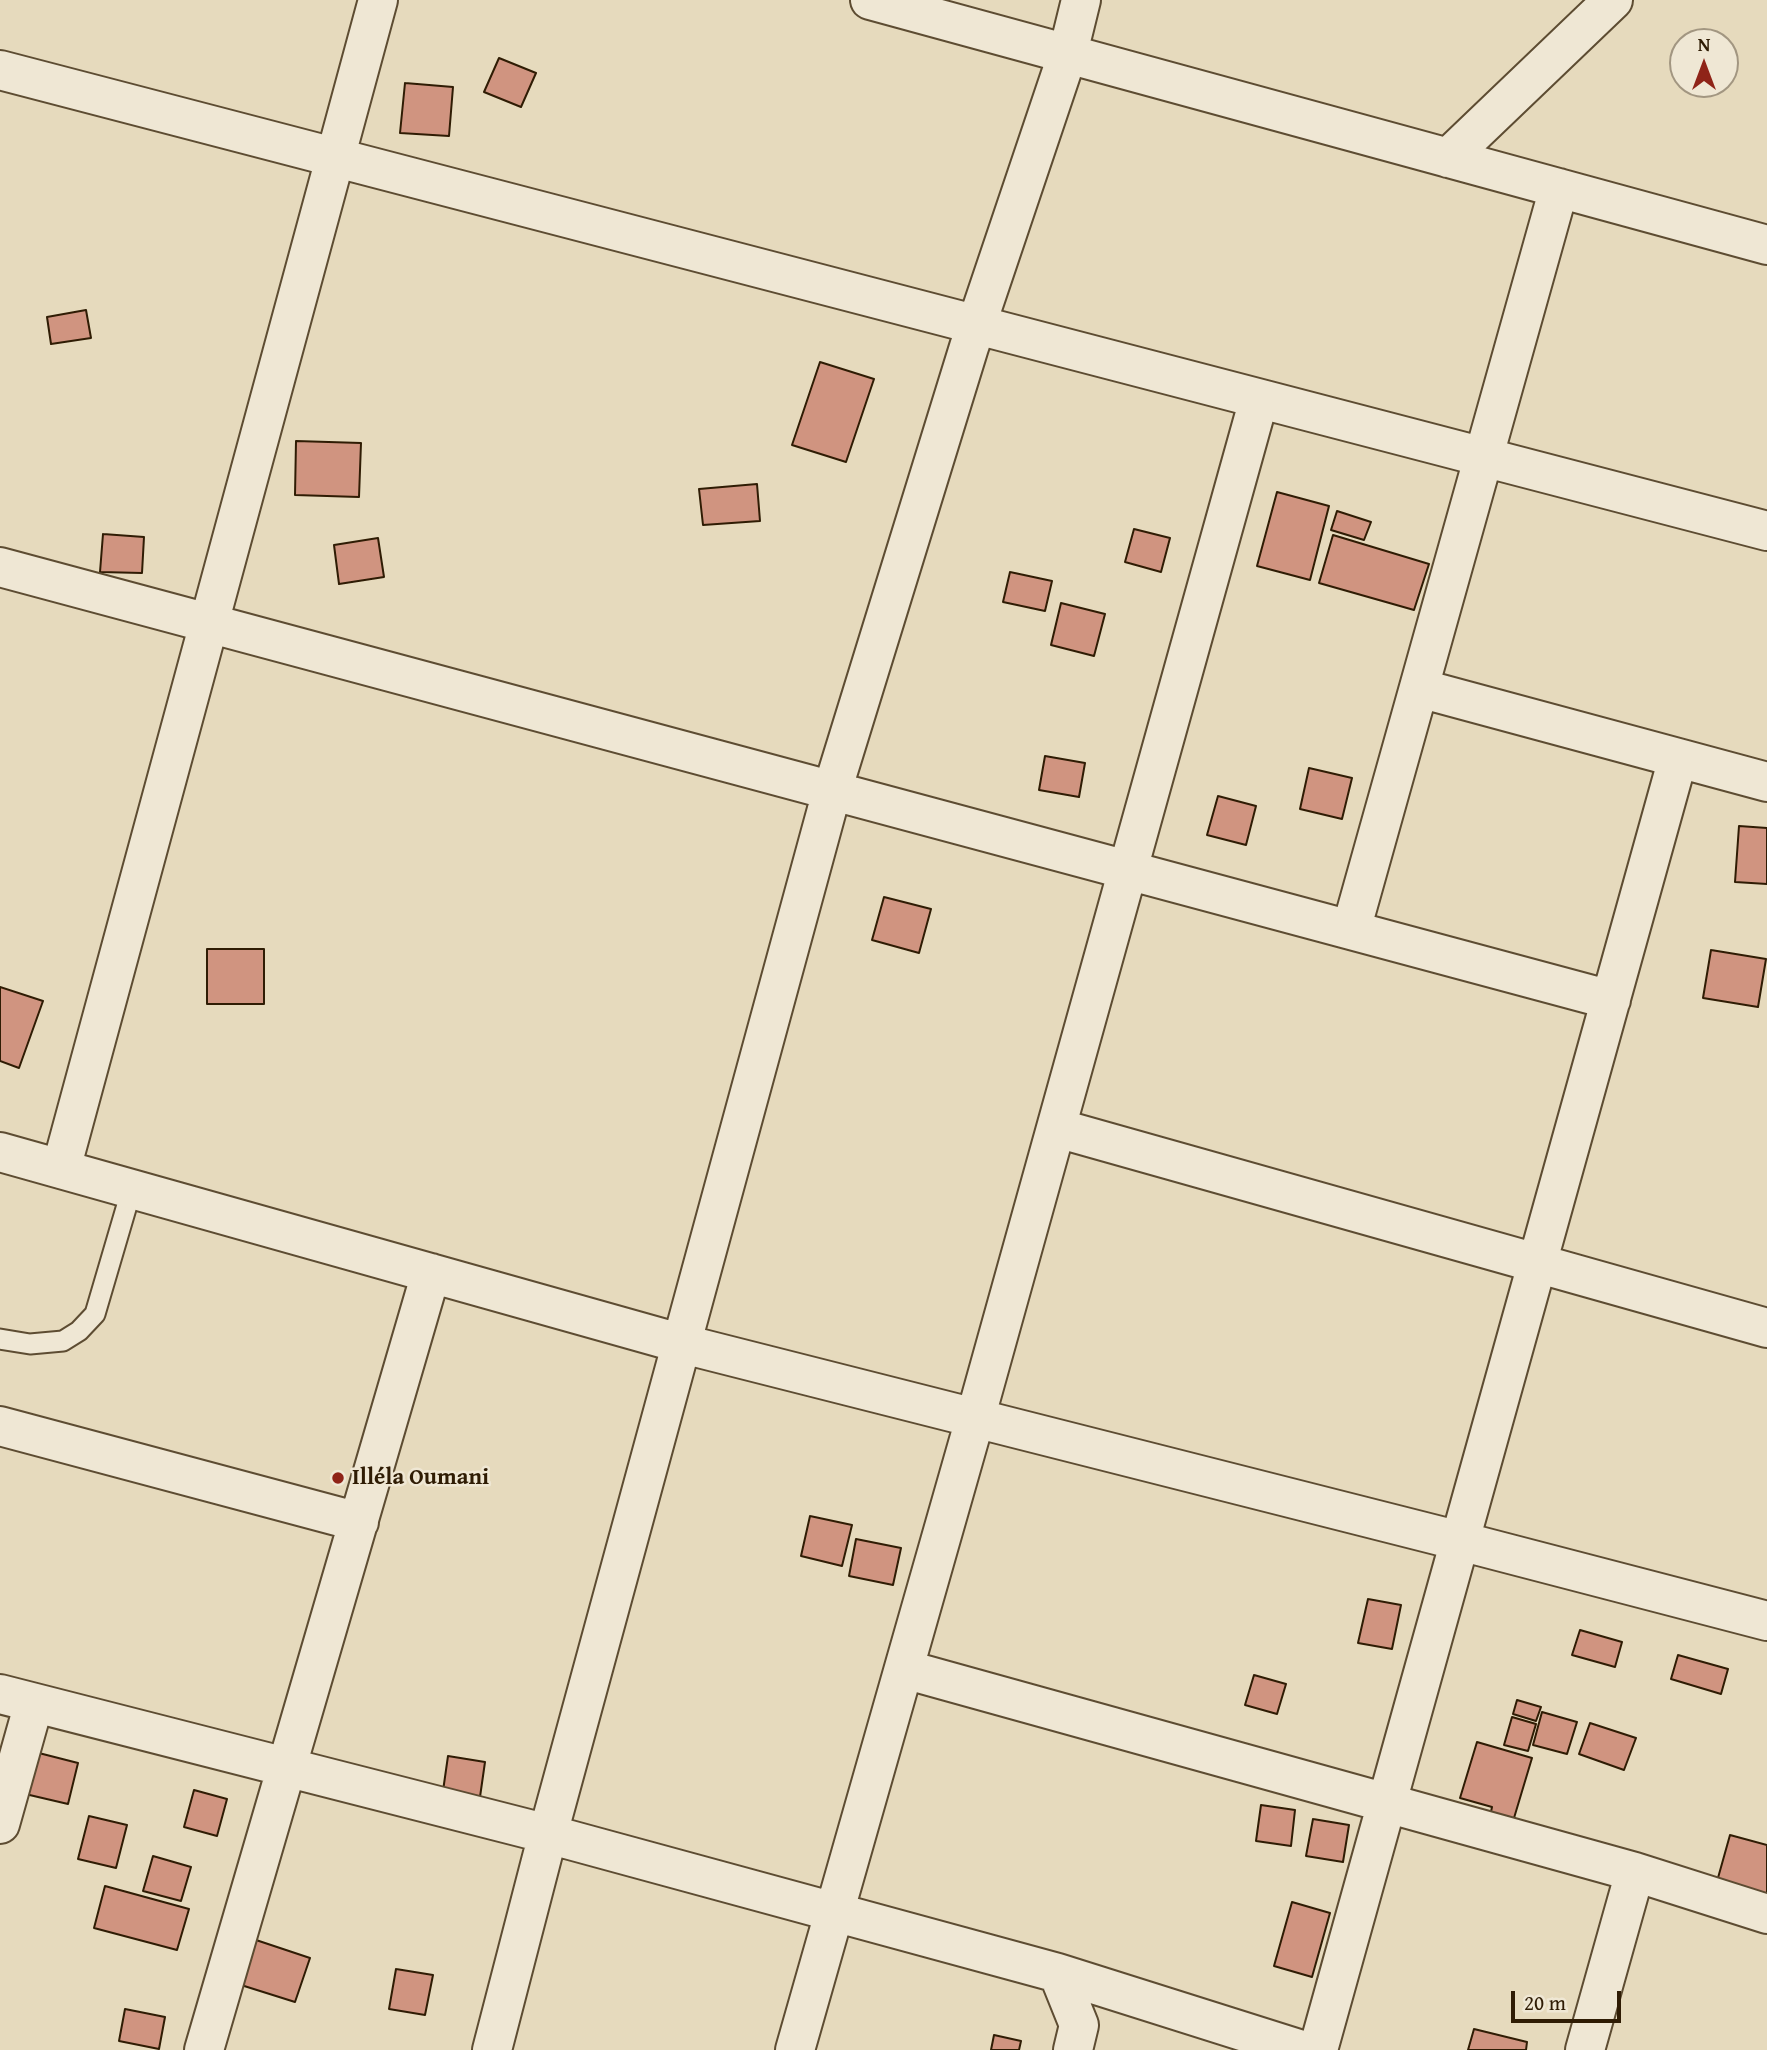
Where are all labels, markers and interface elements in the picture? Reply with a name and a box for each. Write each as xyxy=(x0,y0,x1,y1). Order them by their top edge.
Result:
north arrow xyxy=(1669,28,1739,98)
text: N xyxy=(1698,30,1710,58)
place label: Illéla Oumani xyxy=(352,1464,489,1492)
marker: Illéla Oumani xyxy=(330,1470,346,1486)
scale bar xyxy=(1515,1976,1625,2020)
text: 20 m xyxy=(1524,1987,1566,2018)

